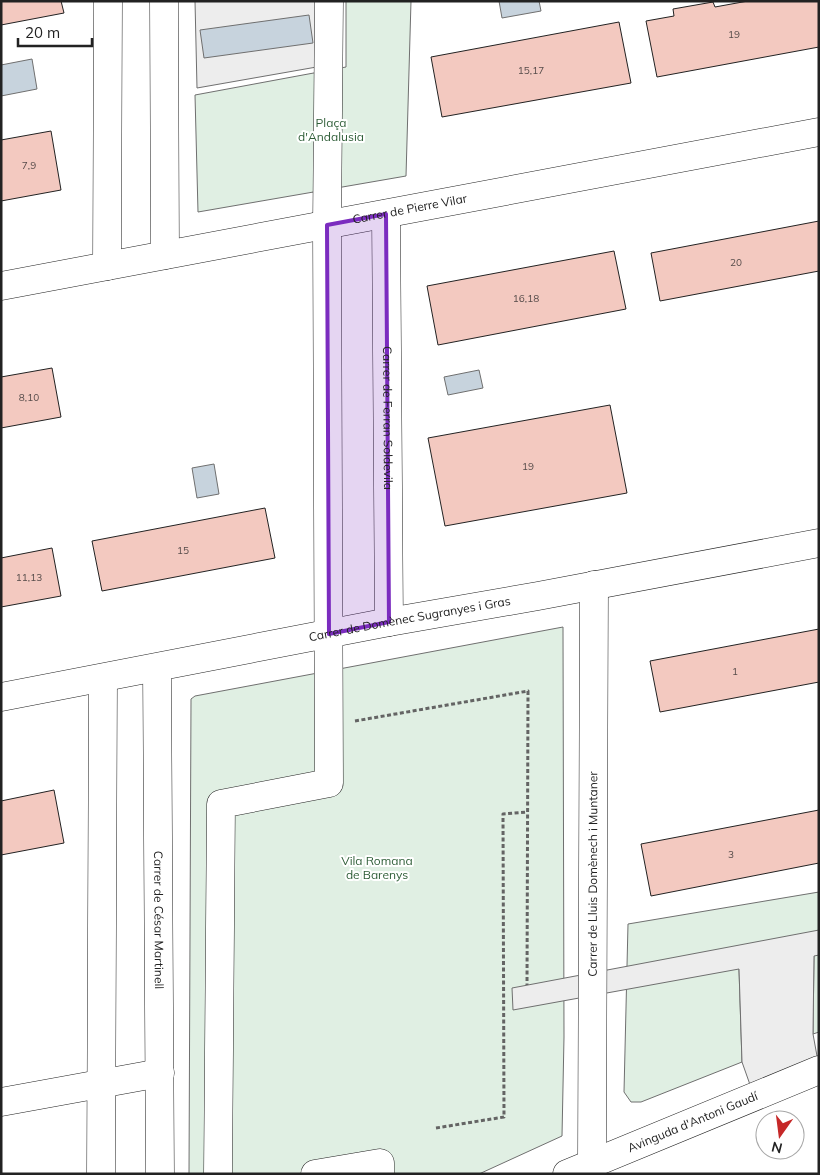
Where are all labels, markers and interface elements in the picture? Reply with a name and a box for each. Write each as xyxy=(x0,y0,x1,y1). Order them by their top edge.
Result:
scale bar xyxy=(18,15,91,47)
text: 20 m xyxy=(25,23,60,42)
house number: 19 xyxy=(728,28,740,41)
house number: 15,17 xyxy=(518,64,544,77)
park label: Plaça d'Andalusia xyxy=(298,115,364,144)
house number: 7,9 xyxy=(22,159,36,172)
street label: Carrer de Pierre Vilar xyxy=(351,190,469,227)
house number: 20 xyxy=(730,256,742,269)
house number: 16,18 xyxy=(513,292,539,305)
street label: Carrer de Ferran Soldevila xyxy=(380,346,396,490)
house number: 8,10 xyxy=(19,391,39,404)
house number: 19 xyxy=(522,460,534,473)
house number: 15 xyxy=(177,544,189,557)
house number: 11,13 xyxy=(16,571,42,584)
street label: Carrer de Domènec Sugranyes i Gras xyxy=(307,593,512,644)
house number: 1 xyxy=(732,665,738,678)
street label: Carrer de Lluis Domènech i Muntaner xyxy=(585,771,600,977)
house number: 3 xyxy=(728,848,734,861)
street label: Carrer de César Martinell xyxy=(151,851,167,989)
park label: Vila Romana de Barenys xyxy=(341,853,413,882)
street label: Avinguda d'Antoni Gaudí xyxy=(625,1088,761,1155)
north arrow xyxy=(755,1110,805,1160)
text: N xyxy=(770,1138,784,1158)

